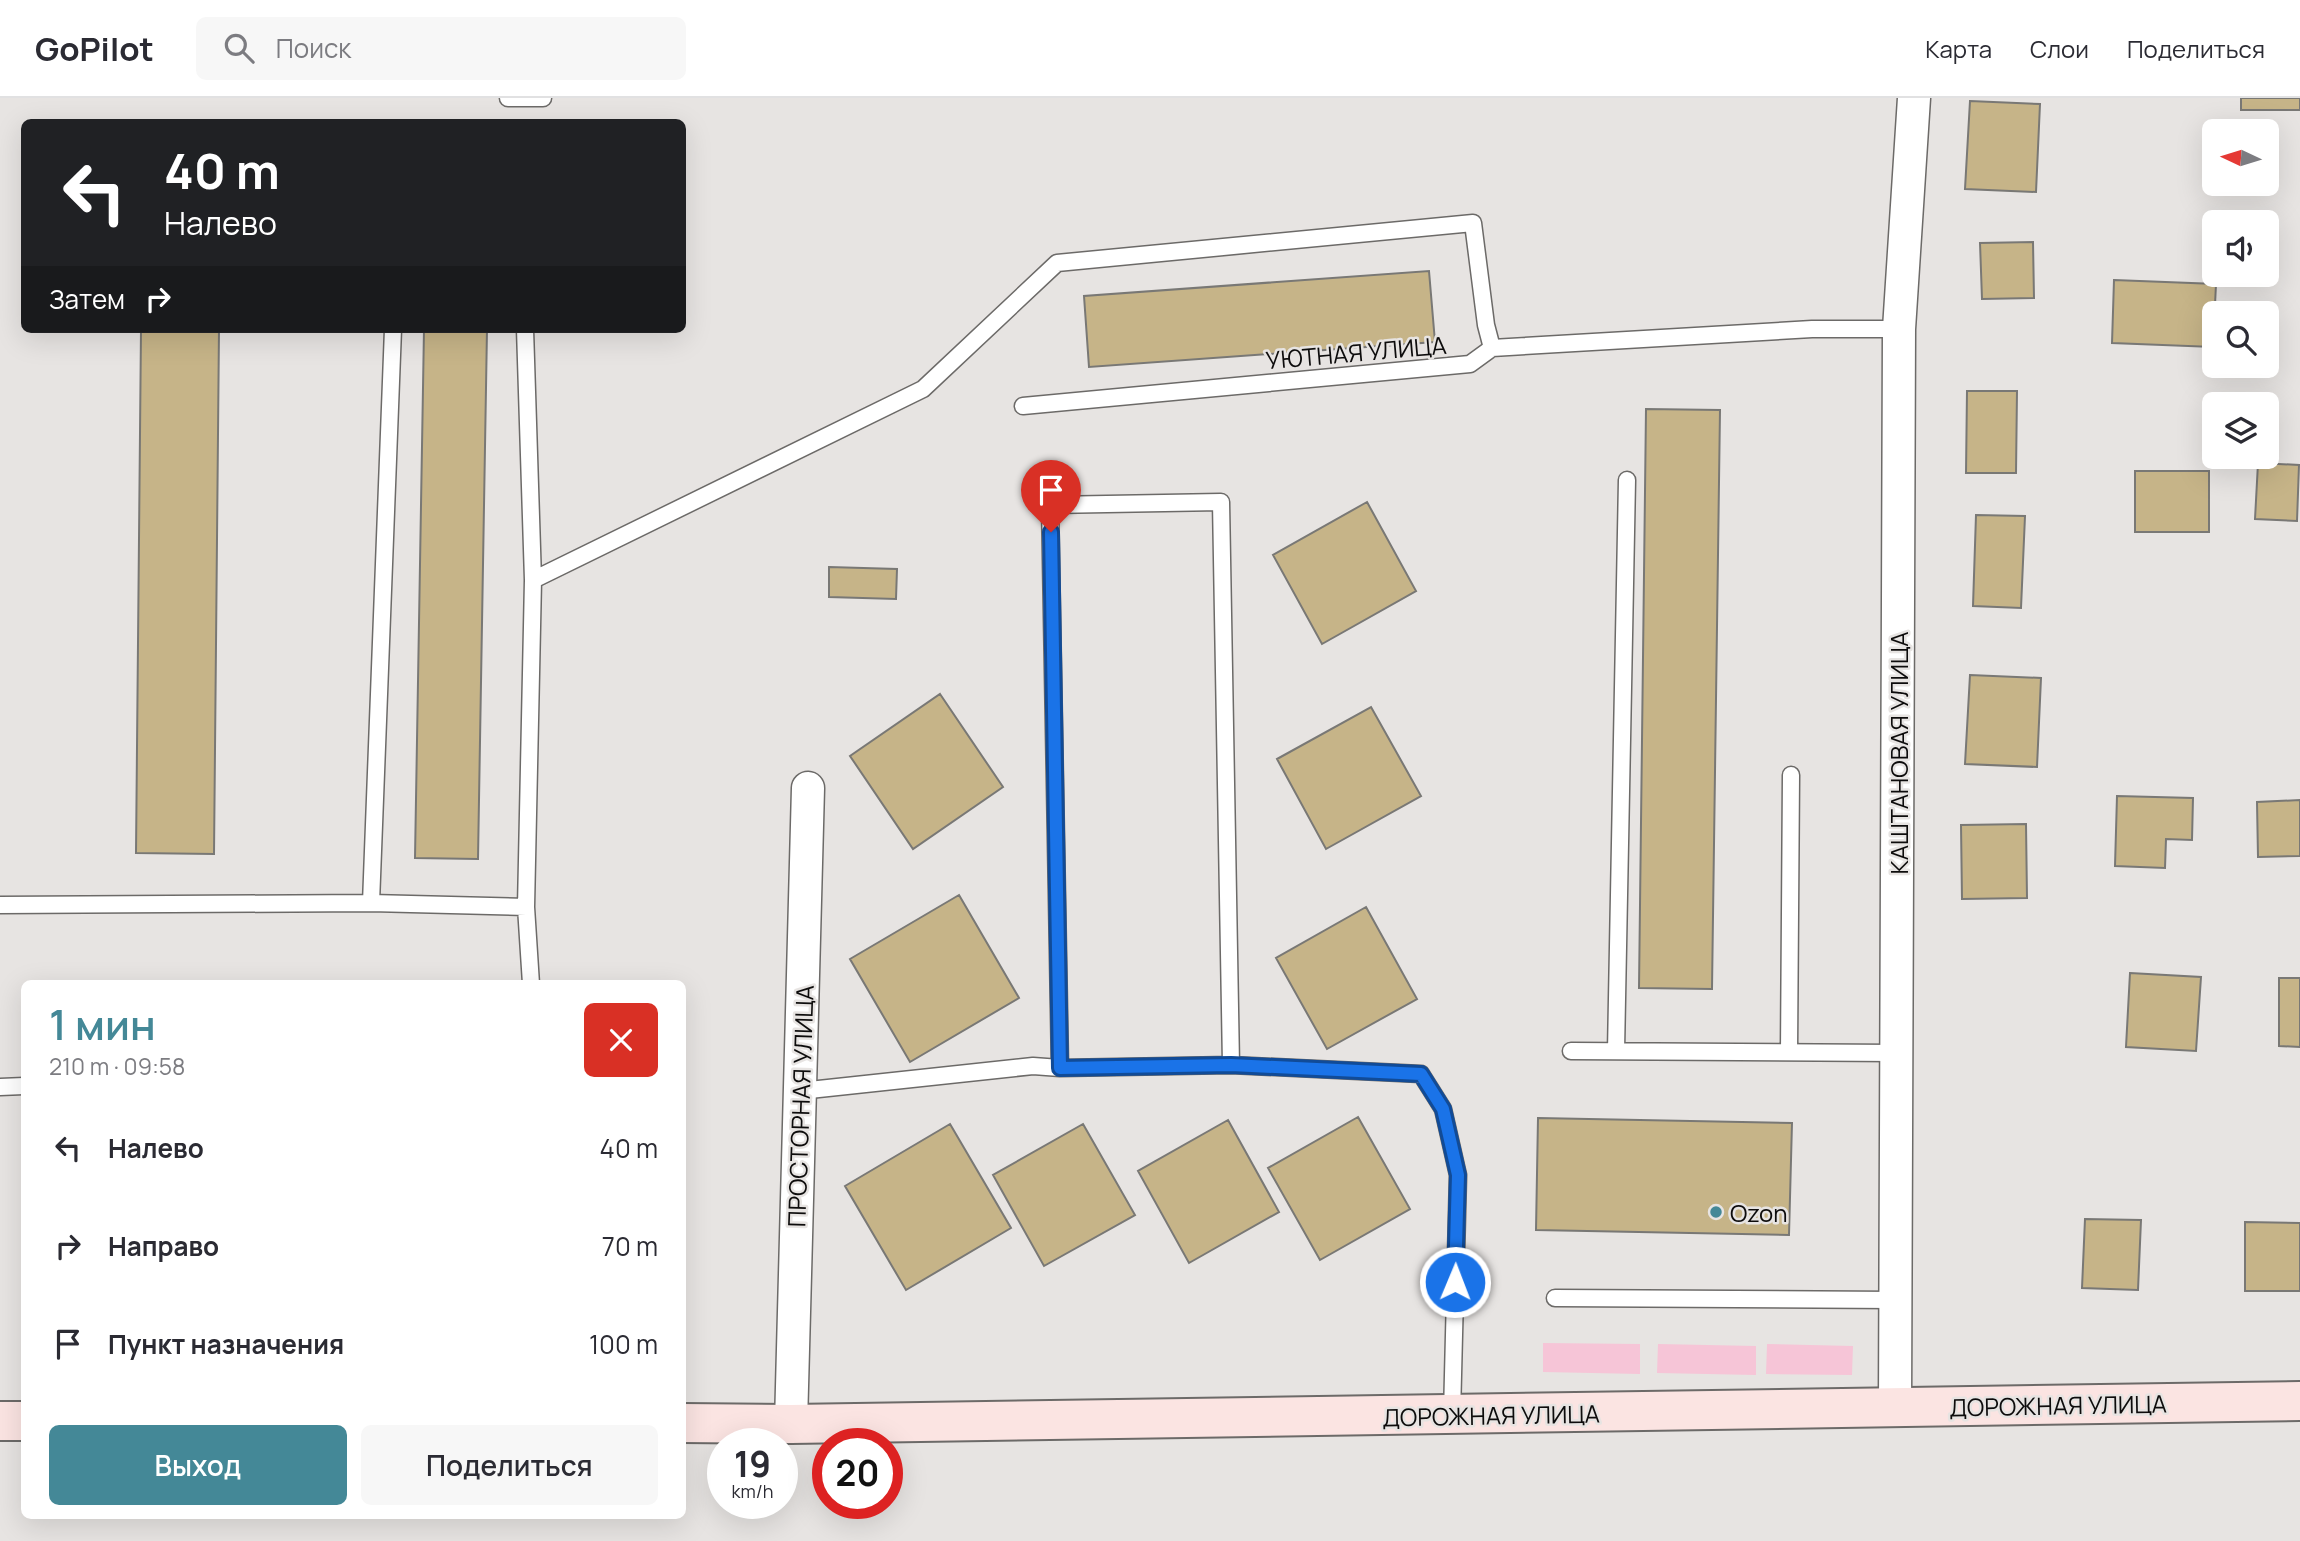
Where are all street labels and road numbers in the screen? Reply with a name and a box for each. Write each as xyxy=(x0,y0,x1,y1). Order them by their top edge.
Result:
street label: УЮТНАЯ УЛИЦА xyxy=(1264,328,1448,376)
street label: КАШТАНОВАЯ УЛИЦА xyxy=(1882,632,1915,874)
street label: ПРОСТОРНАЯ УЛИЦА xyxy=(779,984,821,1228)
street label: ДОРОЖНАЯ УЛИЦА xyxy=(1949,1387,2167,1423)
street label: ДОРОЖНАЯ УЛИЦА xyxy=(1382,1397,1600,1433)

